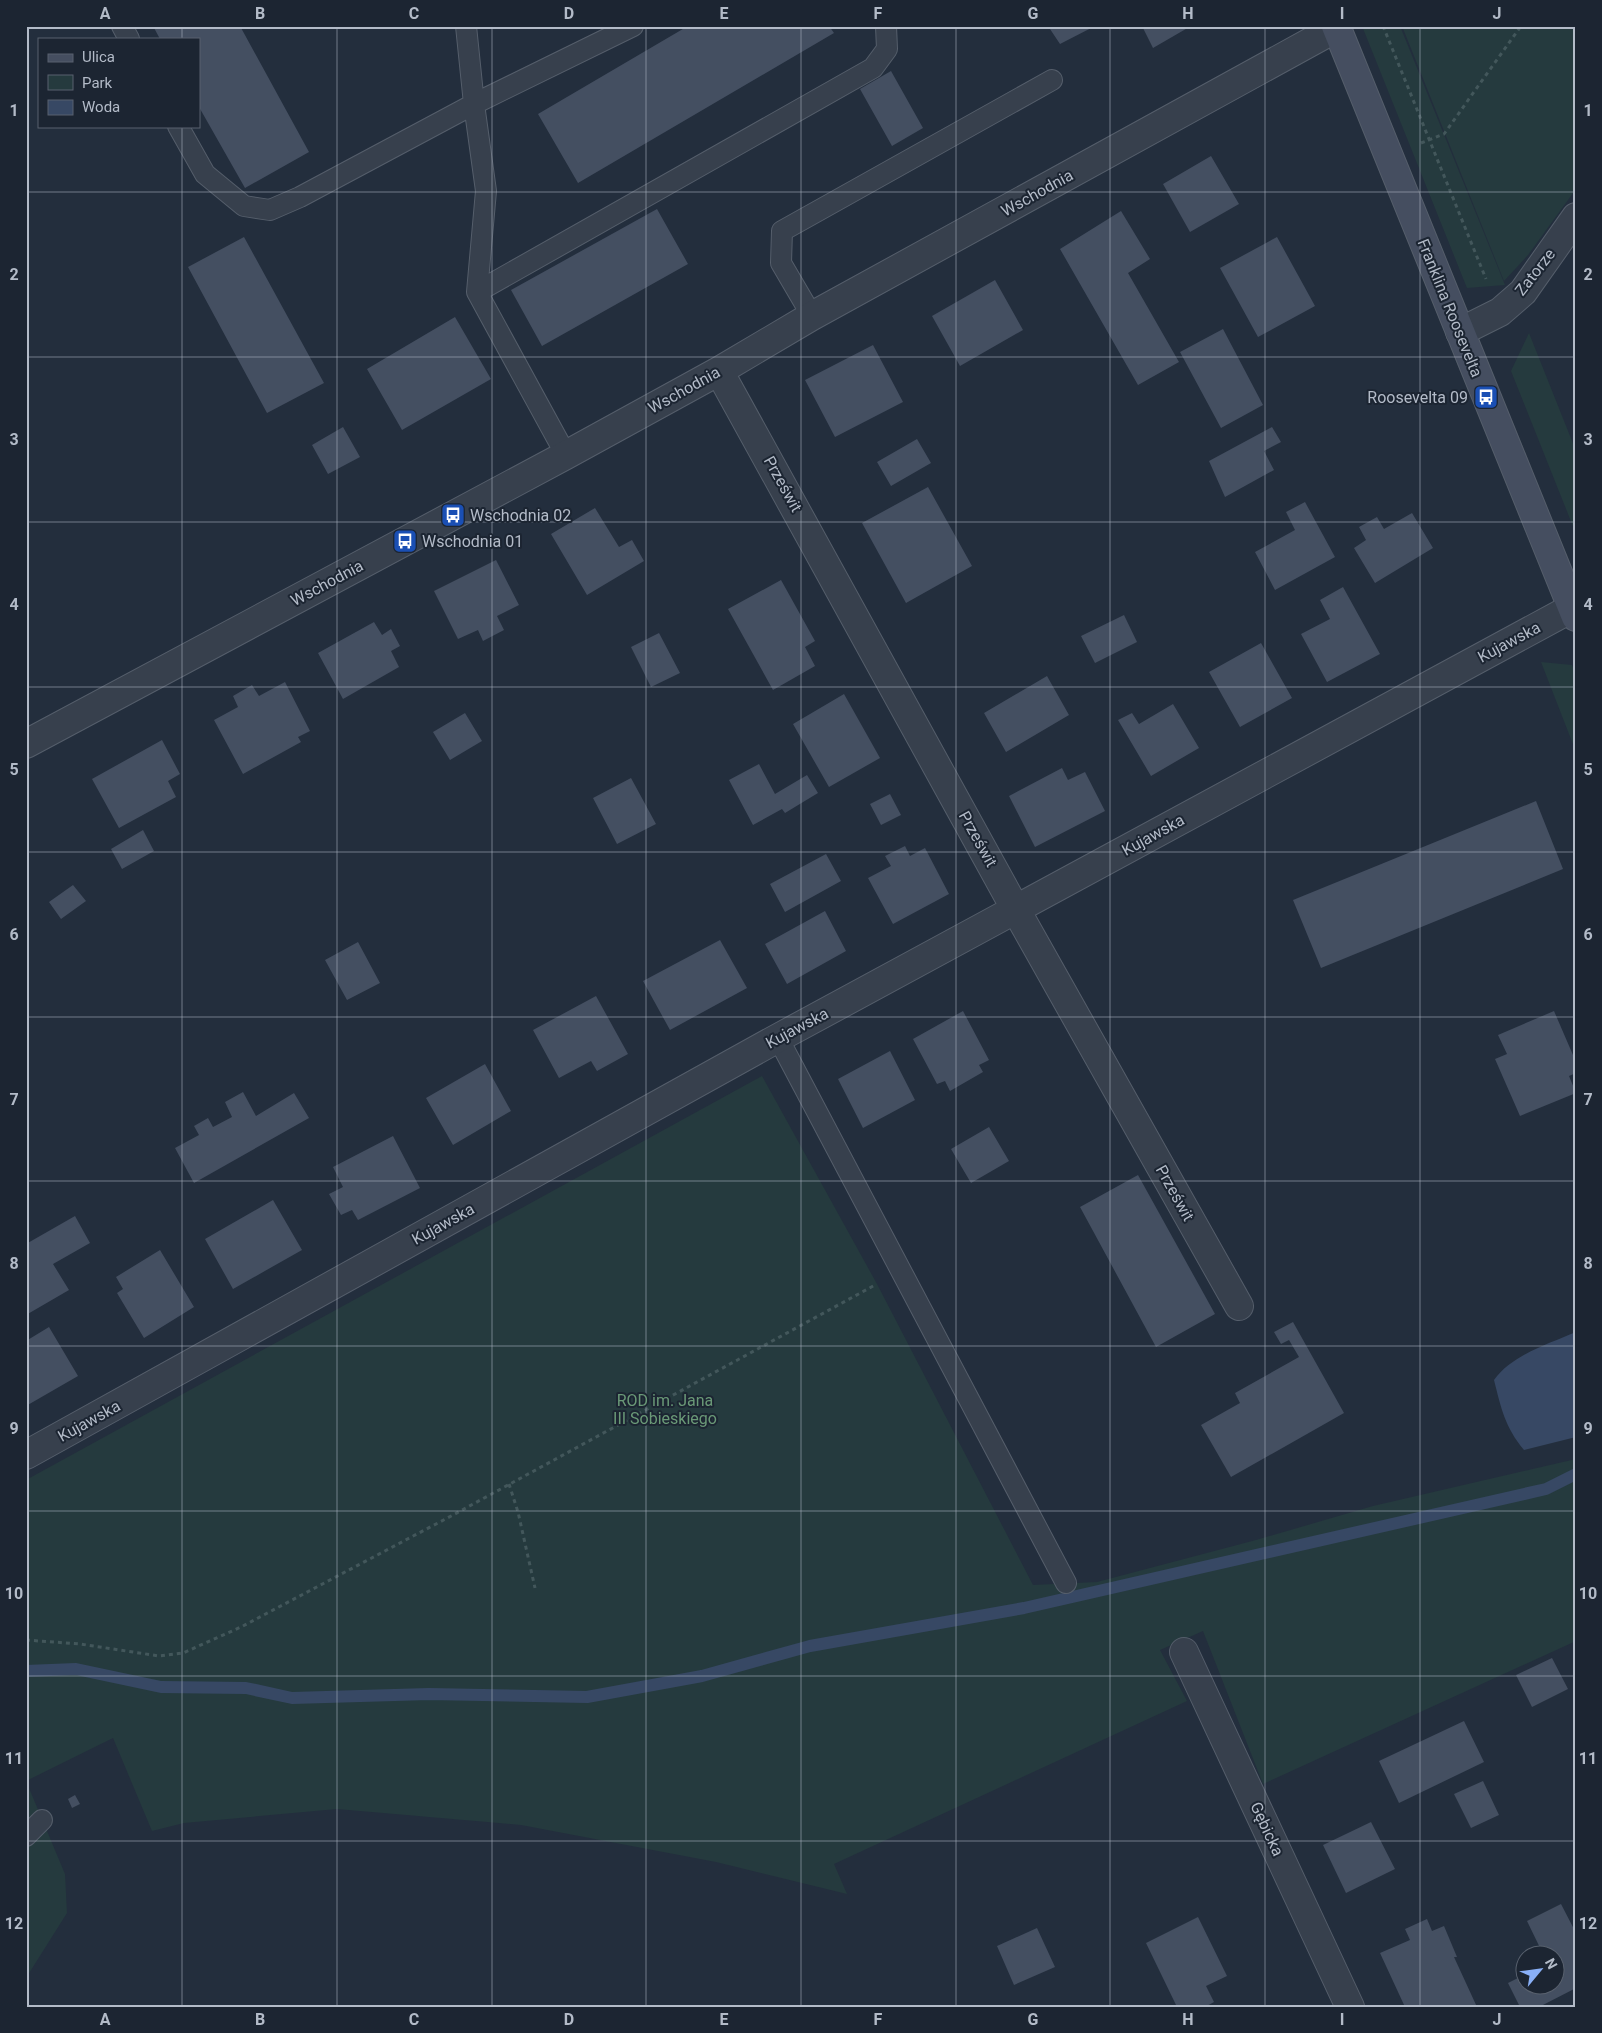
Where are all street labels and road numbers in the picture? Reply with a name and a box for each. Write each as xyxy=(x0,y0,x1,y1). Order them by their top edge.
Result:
street label: Wschodnia xyxy=(998,165,1076,221)
street label: Franklina Roosevelta xyxy=(1414,236,1486,380)
street label: Zatorze xyxy=(1511,245,1559,299)
street label: Wschodnia xyxy=(645,362,723,418)
street label: Prześwit xyxy=(760,453,806,515)
street label: Wschodnia xyxy=(288,556,366,610)
street label: Kujawska xyxy=(1474,618,1544,666)
street label: Prześwit xyxy=(955,808,1001,870)
street label: Kujawska xyxy=(1119,810,1187,860)
street label: Kujawska xyxy=(762,1004,832,1052)
street label: Prześwit xyxy=(1152,1162,1198,1224)
street label: Kujawska xyxy=(409,1199,477,1249)
street label: Kujawska xyxy=(55,1396,123,1446)
street label: Gębicka xyxy=(1246,1799,1288,1859)

